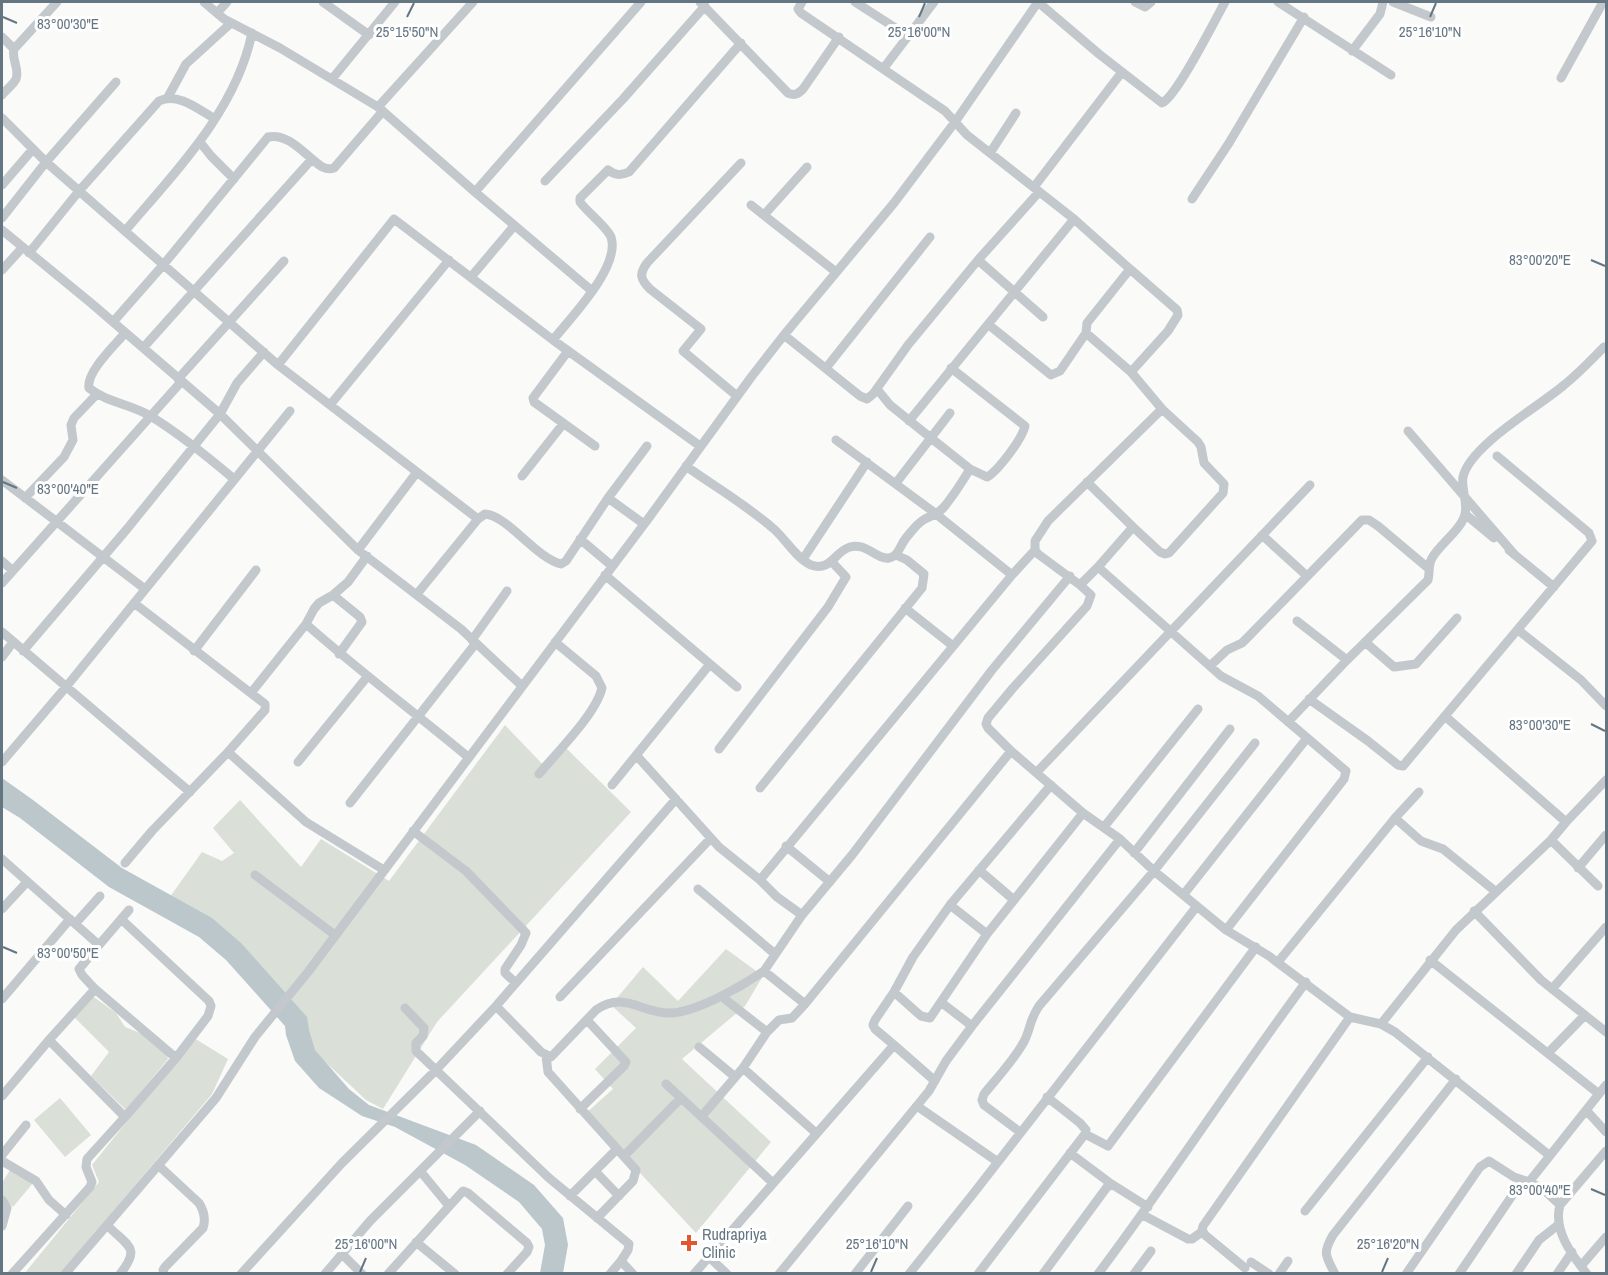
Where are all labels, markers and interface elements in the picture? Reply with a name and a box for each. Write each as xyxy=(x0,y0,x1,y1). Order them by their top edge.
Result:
text: 83°00'30"E xyxy=(37,13,99,34)
text: 25°15'50"N xyxy=(376,21,438,42)
text: 25°16'00"N xyxy=(888,21,950,42)
text: 25°16'10"N xyxy=(1399,21,1461,42)
text: 83°00'20"E xyxy=(1509,249,1571,270)
text: 83°00'40"E xyxy=(37,478,99,499)
text: 83°00'30"E xyxy=(1509,714,1571,735)
text: 83°00'50"E xyxy=(37,942,99,963)
text: 83°00'40"E xyxy=(1509,1179,1571,1200)
place label: Rudrapriya Clinic xyxy=(702,1223,768,1263)
text: 25°16'00"N xyxy=(335,1233,397,1254)
text: 25°16'10"N xyxy=(846,1233,908,1254)
text: 25°16'20"N xyxy=(1357,1233,1419,1254)
marker: Rudrapriya Clinic xyxy=(680,1234,698,1252)

